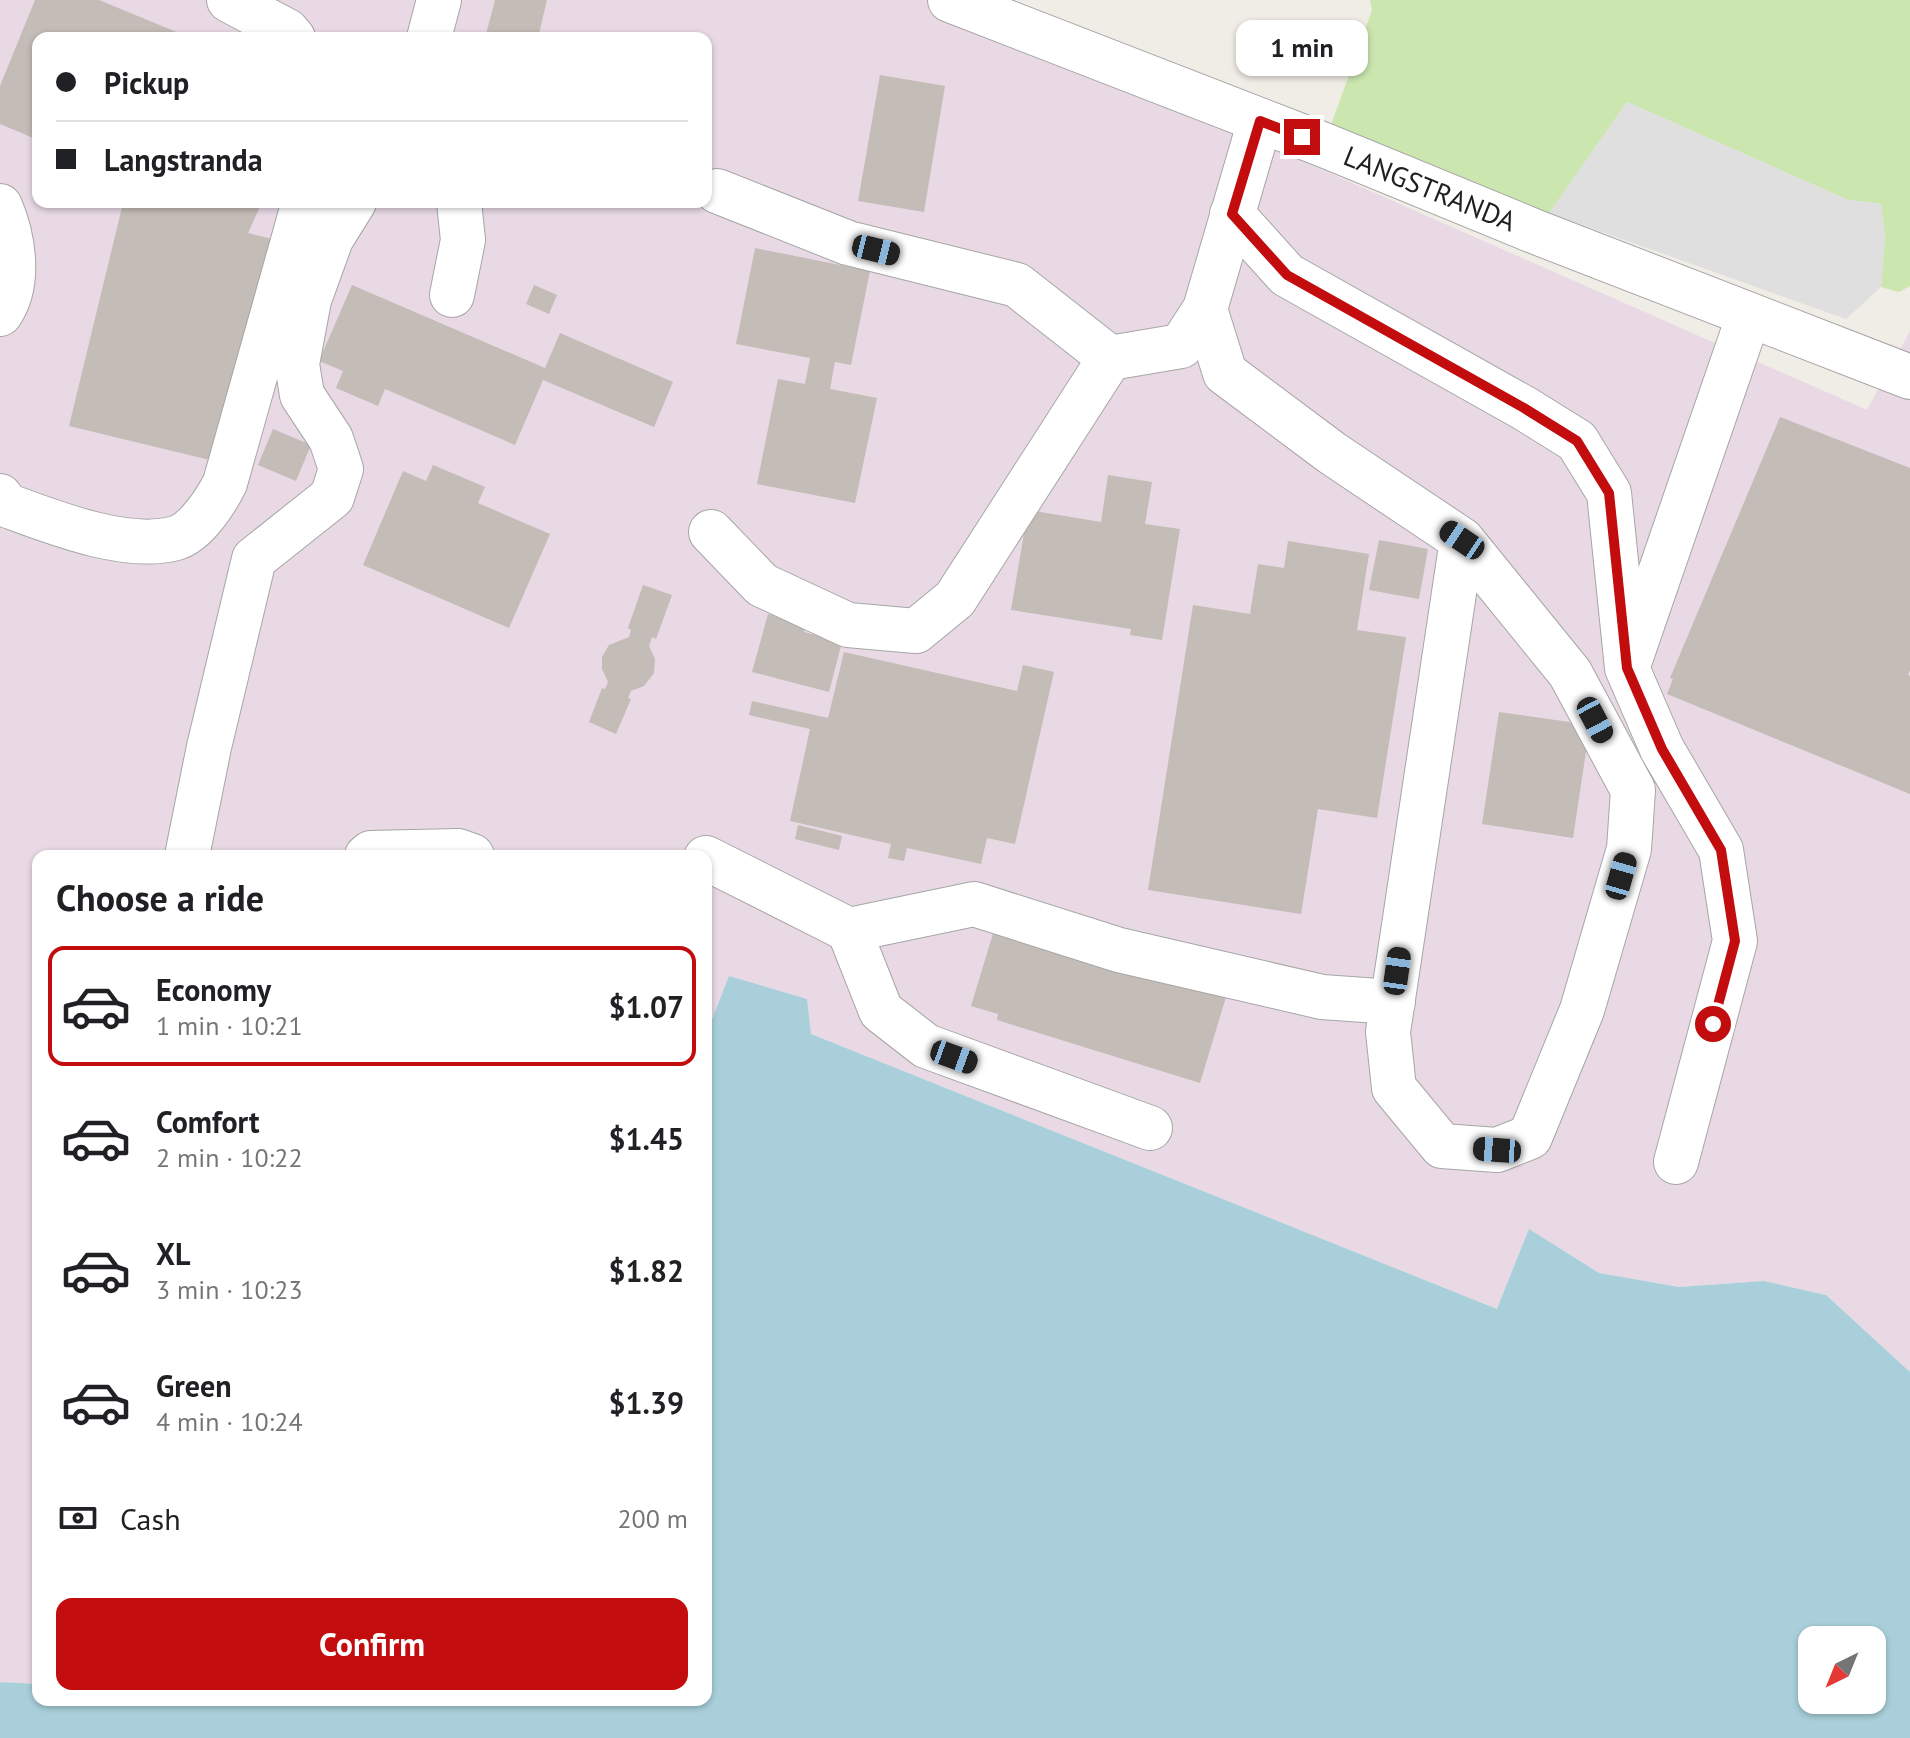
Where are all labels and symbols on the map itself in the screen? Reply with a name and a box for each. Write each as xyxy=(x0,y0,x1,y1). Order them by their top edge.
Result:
callout: 1 min xyxy=(1236,21,1368,77)
route end xyxy=(1284,119,1320,155)
street label: LANGSTRANDA xyxy=(1338,137,1522,240)
car xyxy=(850,233,902,267)
car xyxy=(1435,517,1489,563)
car xyxy=(1573,693,1617,747)
car xyxy=(1603,850,1639,902)
car xyxy=(1382,946,1412,996)
route start xyxy=(1695,1006,1731,1042)
car xyxy=(927,1038,981,1076)
car xyxy=(1472,1136,1522,1164)
north arrow xyxy=(1798,1626,1886,1714)

